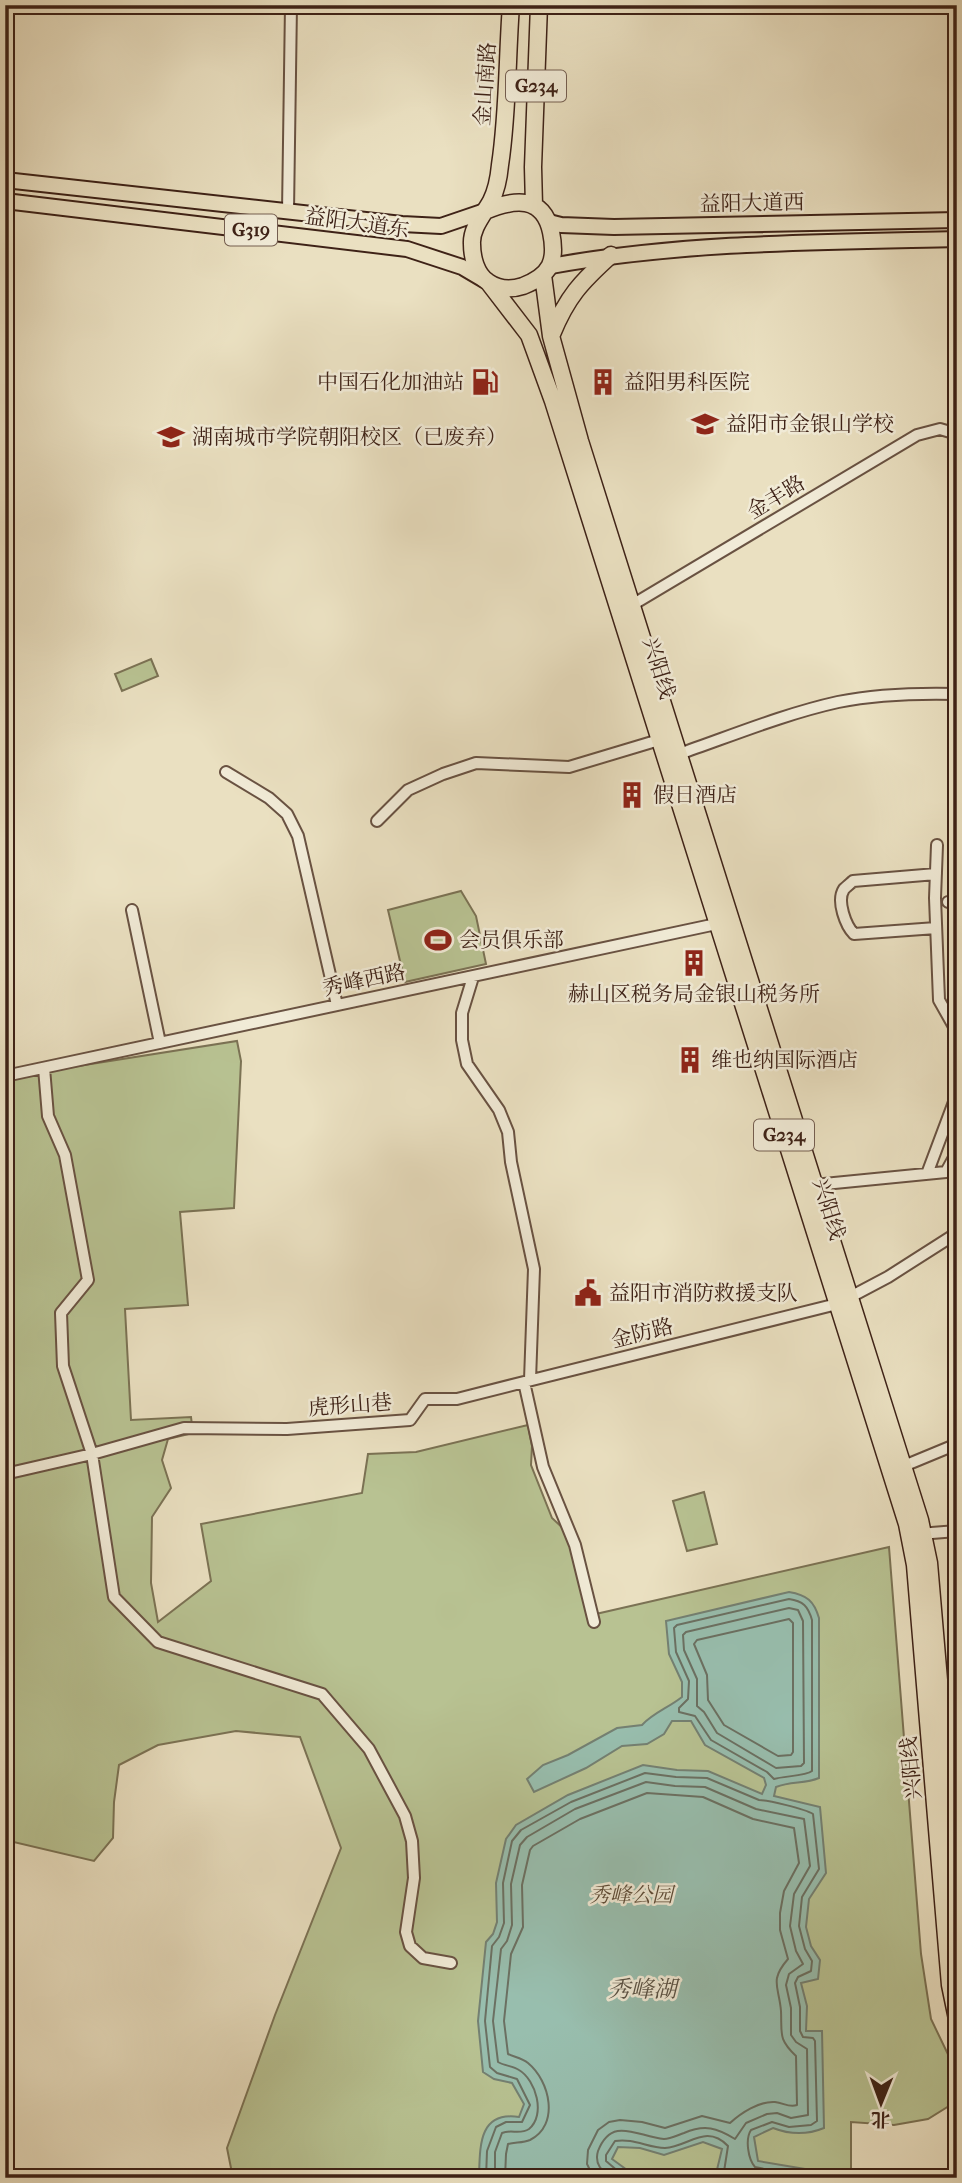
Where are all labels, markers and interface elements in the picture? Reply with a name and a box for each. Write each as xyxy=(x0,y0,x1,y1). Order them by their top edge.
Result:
street label: 金山南路 xyxy=(470,41,500,127)
road number: G234 xyxy=(506,71,566,102)
street label: 益阳大道西 xyxy=(699,190,805,216)
street label: 益阳大道东 xyxy=(303,204,411,242)
road number: G319 xyxy=(225,214,277,246)
fuel station icon: 中国石化加油站 xyxy=(470,367,500,397)
building icon: 益阳男科医院 xyxy=(588,367,618,397)
place label: 中国石化加油站 xyxy=(317,370,464,394)
place label: 益阳男科医院 xyxy=(624,370,750,394)
school or university icon: 益阳市金银山学校 xyxy=(690,409,720,439)
place label: 益阳市金银山学校 xyxy=(726,412,894,436)
school or university icon: 湖南城市学院朝阳校区（已废弃） xyxy=(156,422,186,452)
place label: 湖南城市学院朝阳校区（已废弃） xyxy=(192,425,507,449)
street label: 金丰路 xyxy=(743,470,809,524)
street label: 兴阳线 xyxy=(638,634,680,702)
building icon: 假日酒店 xyxy=(617,780,647,810)
place label: 假日酒店 xyxy=(653,783,737,807)
sports icon: 会员俱乐部 xyxy=(423,925,453,955)
place label: 会员俱乐部 xyxy=(459,928,564,952)
building icon: 赫山区税务局金银山税务所 xyxy=(679,948,709,978)
street label: 秀峰西路 xyxy=(320,960,408,1000)
place label: 赫山区税务局金银山税务所 xyxy=(568,982,820,1006)
building icon: 维也纳国际酒店 xyxy=(675,1045,705,1075)
place label: 维也纳国际酒店 xyxy=(711,1048,858,1072)
road number: G234 xyxy=(754,1120,814,1150)
street label: 兴阳线 xyxy=(808,1175,850,1243)
public building icon: 益阳市消防救援支队 xyxy=(573,1278,603,1308)
place label: 益阳市消防救援支队 xyxy=(609,1281,798,1305)
street label: 金防路 xyxy=(609,1314,675,1352)
street label: 虎形山巷 xyxy=(307,1390,393,1420)
street label: 兴阳线 xyxy=(896,1736,926,1800)
park label: 秀峰公园 xyxy=(589,1883,676,1907)
water label: 秀峰湖 xyxy=(608,1976,681,2003)
north arrow xyxy=(846,2068,916,2138)
text: 北 xyxy=(871,2108,890,2130)

